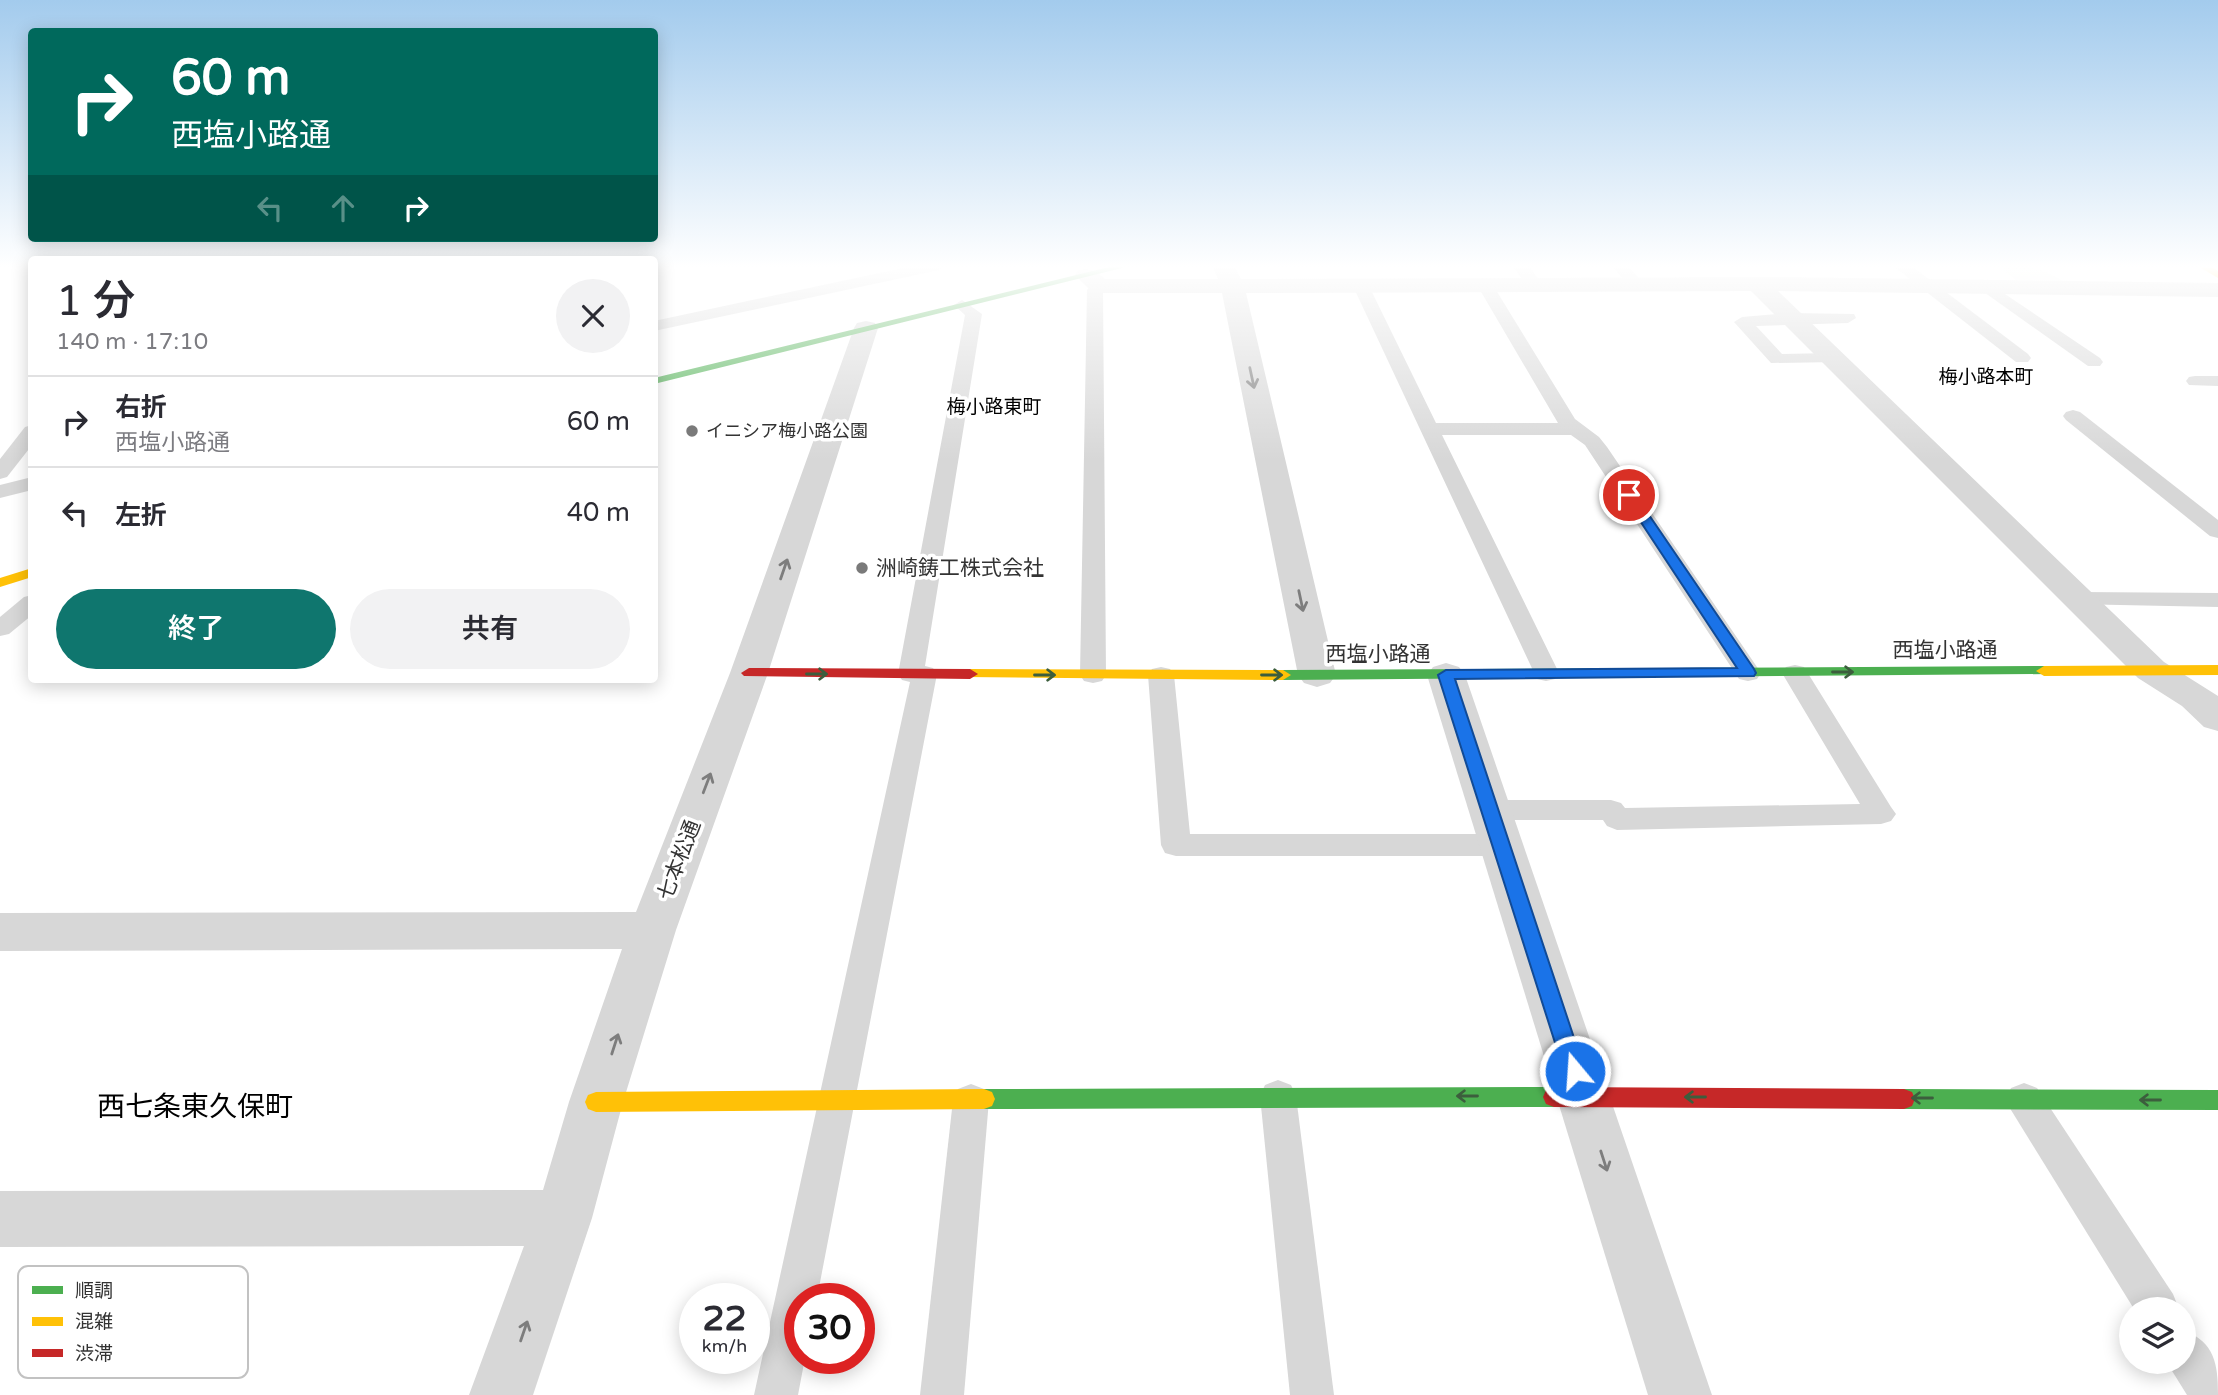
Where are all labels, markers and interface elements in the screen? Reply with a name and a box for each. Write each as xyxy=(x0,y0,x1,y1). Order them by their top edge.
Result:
text: 60 m xyxy=(171,49,290,108)
icon: right xyxy=(56,56,147,147)
text: 西塩小路通 xyxy=(171,117,331,155)
icon: left xyxy=(251,189,289,227)
icon: ahead xyxy=(324,189,362,227)
icon: right xyxy=(397,189,435,227)
text: 1 分 xyxy=(56,276,135,327)
button: close xyxy=(556,279,630,353)
text: 140 m · 17:10 xyxy=(56,328,208,356)
one-way arrow xyxy=(1246,366,1260,389)
district label: 梅小路本町 xyxy=(1938,366,2034,388)
text: 右折 xyxy=(115,392,167,423)
district label: 梅小路東町 xyxy=(946,396,1042,418)
icon: right xyxy=(56,403,94,441)
text: 60 m xyxy=(567,406,630,437)
place label: イニシア梅小路公園 xyxy=(706,420,868,442)
marker: イニシア梅小路公園 xyxy=(684,423,700,439)
text: 西塩小路通 xyxy=(115,429,230,457)
pin xyxy=(1599,465,1659,525)
icon: arrive xyxy=(1610,476,1648,514)
icon: left xyxy=(56,494,94,532)
text: 40 m xyxy=(567,497,630,528)
text: 左折 xyxy=(115,500,167,531)
place label: 洲崎鋳工株式会社 xyxy=(876,556,1044,581)
one-way arrow xyxy=(779,559,791,581)
marker: 洲崎鋳工株式会社 xyxy=(854,560,870,576)
button: 終了 xyxy=(56,589,336,669)
button: 共有 xyxy=(350,589,630,669)
one-way arrow xyxy=(1295,589,1308,612)
street label: 西塩小路通 xyxy=(1893,638,1998,663)
street label: 西塩小路通 xyxy=(1326,642,1431,667)
one-way arrow xyxy=(1831,665,1854,679)
one-way arrow xyxy=(805,667,828,680)
one-way arrow xyxy=(1033,668,1056,681)
one-way arrow xyxy=(1260,668,1283,682)
one-way arrow xyxy=(702,773,715,795)
street label: 七本松通 xyxy=(653,816,706,904)
one-way arrow xyxy=(609,1033,622,1055)
position arrow xyxy=(1538,1034,1612,1108)
one-way arrow xyxy=(1456,1089,1479,1103)
district label: 西七条東久保町 xyxy=(97,1090,293,1124)
one-way arrow xyxy=(1684,1090,1707,1104)
one-way arrow xyxy=(1911,1091,1934,1105)
one-way arrow xyxy=(2139,1093,2162,1106)
one-way arrow xyxy=(1599,1150,1611,1172)
legend xyxy=(18,1266,248,1378)
text: 順調 xyxy=(75,1280,113,1302)
speed limit sign: 30 xyxy=(784,1283,875,1374)
map controls xyxy=(2119,1297,2196,1374)
button: layers xyxy=(2119,1297,2196,1374)
text: 22 xyxy=(703,1298,746,1340)
text: 混雑 xyxy=(75,1311,113,1333)
one-way arrow xyxy=(519,1320,531,1342)
text: km/h xyxy=(702,1335,747,1357)
text: 渋滞 xyxy=(75,1343,113,1365)

